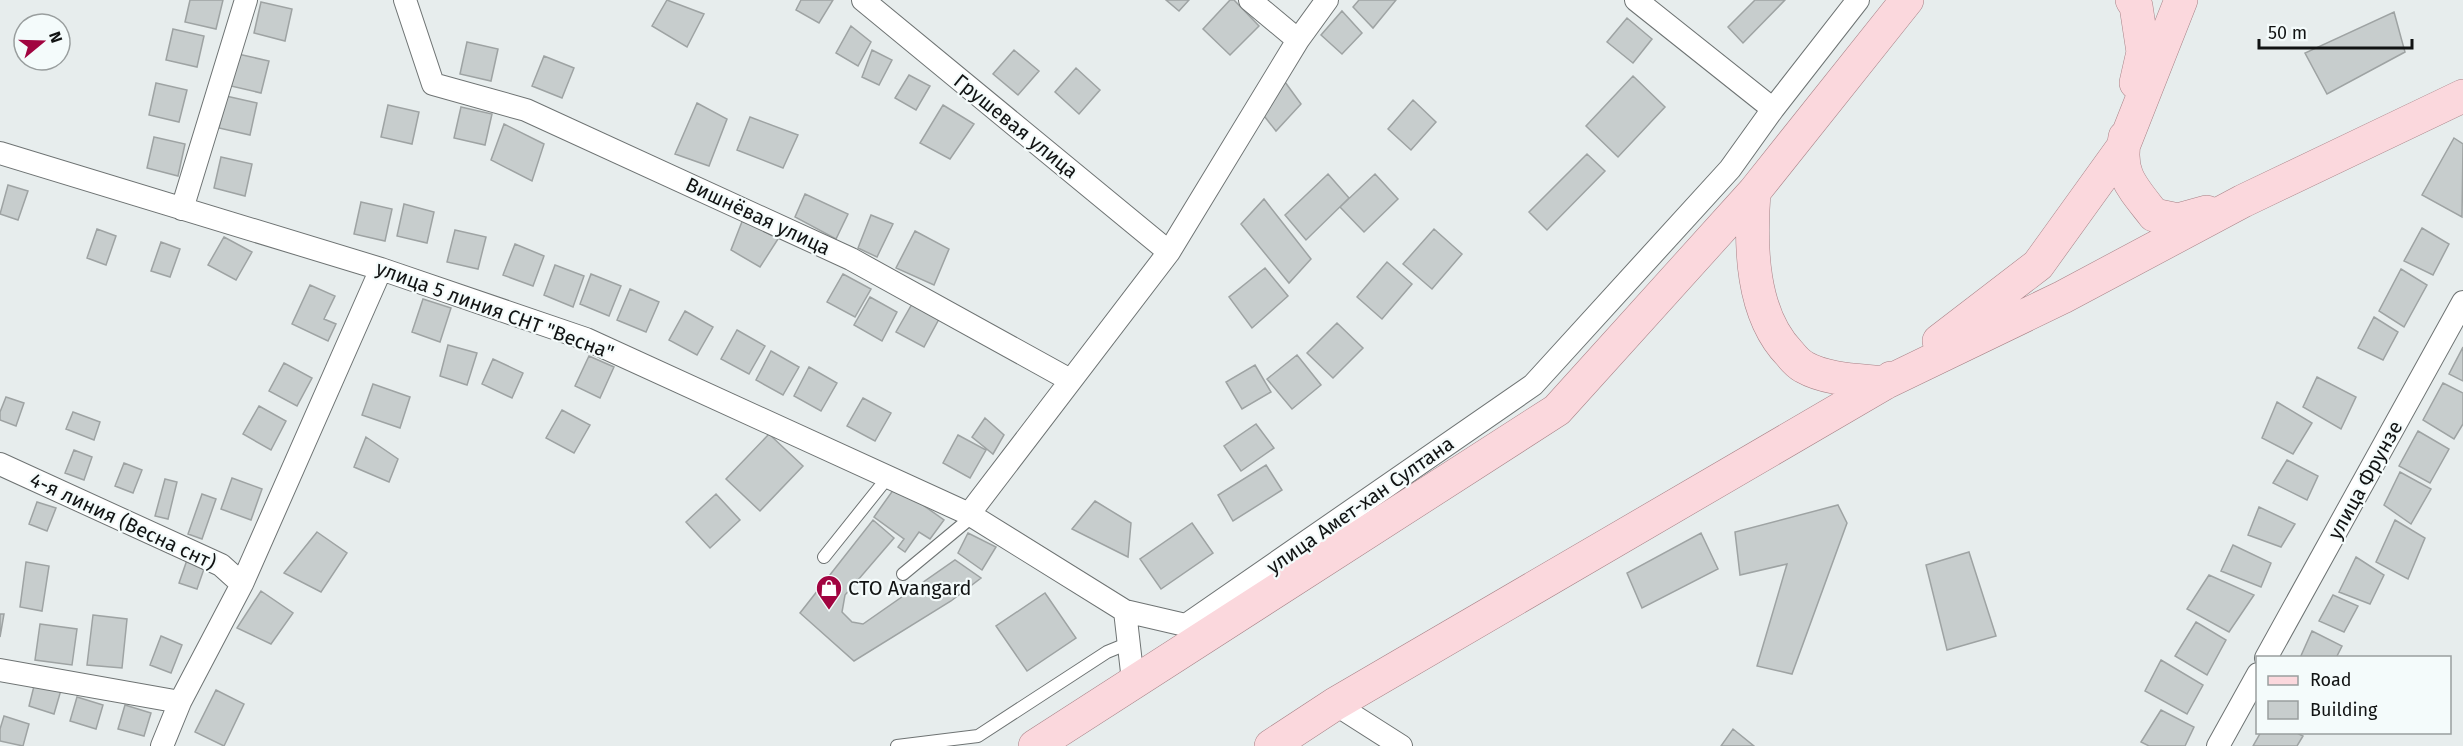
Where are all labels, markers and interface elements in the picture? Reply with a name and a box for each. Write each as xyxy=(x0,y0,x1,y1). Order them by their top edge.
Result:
north arrow xyxy=(12,12,72,72)
scale bar xyxy=(2259,12,2412,50)
text: 50 m xyxy=(2268,22,2307,44)
text: N xyxy=(45,29,66,45)
street label: Грушевая улица xyxy=(949,69,1083,183)
street label: Вишнёвая улица xyxy=(682,172,834,260)
street label: улица 5 линия СНТ "Весна" xyxy=(373,256,617,364)
street label: улица Фрунзе xyxy=(2323,417,2407,543)
street label: улица Амет-хан Султана xyxy=(1262,431,1458,579)
street label: 4-я линия (Весна снт) xyxy=(26,467,220,575)
shop icon: СТО Avangard xyxy=(814,573,844,611)
place label: СТО Avangard xyxy=(848,576,971,600)
legend xyxy=(2256,656,2451,734)
text: Road xyxy=(2310,669,2352,691)
text: Building xyxy=(2310,699,2378,721)

